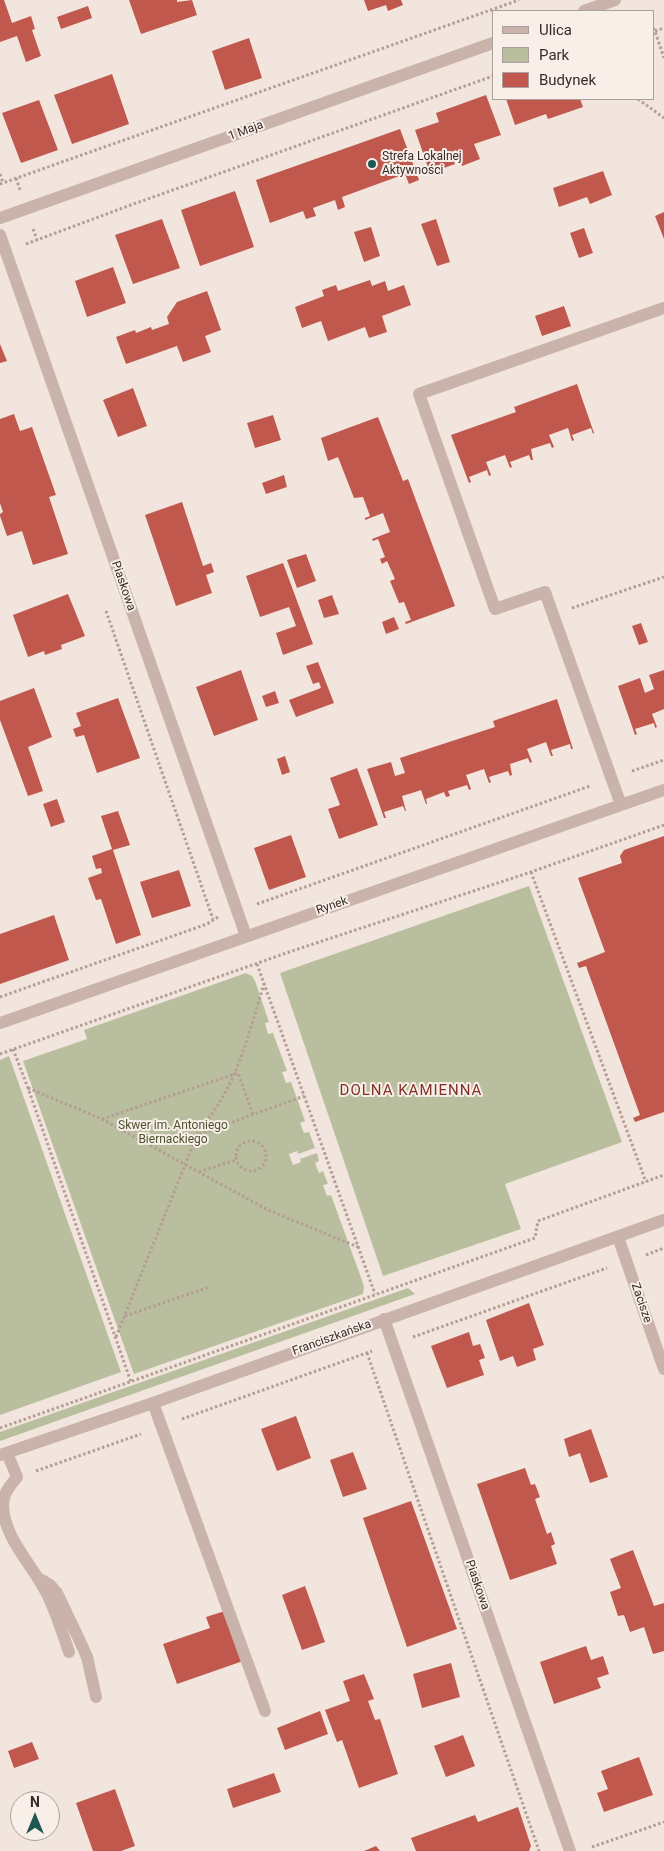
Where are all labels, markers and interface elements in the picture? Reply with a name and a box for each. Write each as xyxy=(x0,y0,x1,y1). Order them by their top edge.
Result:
legend xyxy=(492,10,654,100)
text: Ulica xyxy=(539,21,572,39)
text: Park xyxy=(539,46,569,64)
text: Budynek xyxy=(539,71,596,89)
street label: 1 Maja xyxy=(227,118,265,144)
place label: Strefa Lokalnej Aktywności xyxy=(382,150,462,178)
marker: Strefa Lokalnej Aktywności xyxy=(366,158,378,170)
street label: Piaskowa xyxy=(108,559,138,613)
street label: Rynek xyxy=(314,894,350,918)
district label: DOLNA KAMIENNA xyxy=(338,1082,484,1100)
park label: Skwer im. Antoniego Biernackiego xyxy=(118,1119,228,1147)
street label: Zacisze xyxy=(627,1281,655,1325)
street label: Franciszkańska xyxy=(291,1317,373,1359)
street label: Piaskowa xyxy=(462,1558,492,1612)
north arrow xyxy=(10,1791,60,1841)
text: N xyxy=(30,1794,40,1810)

